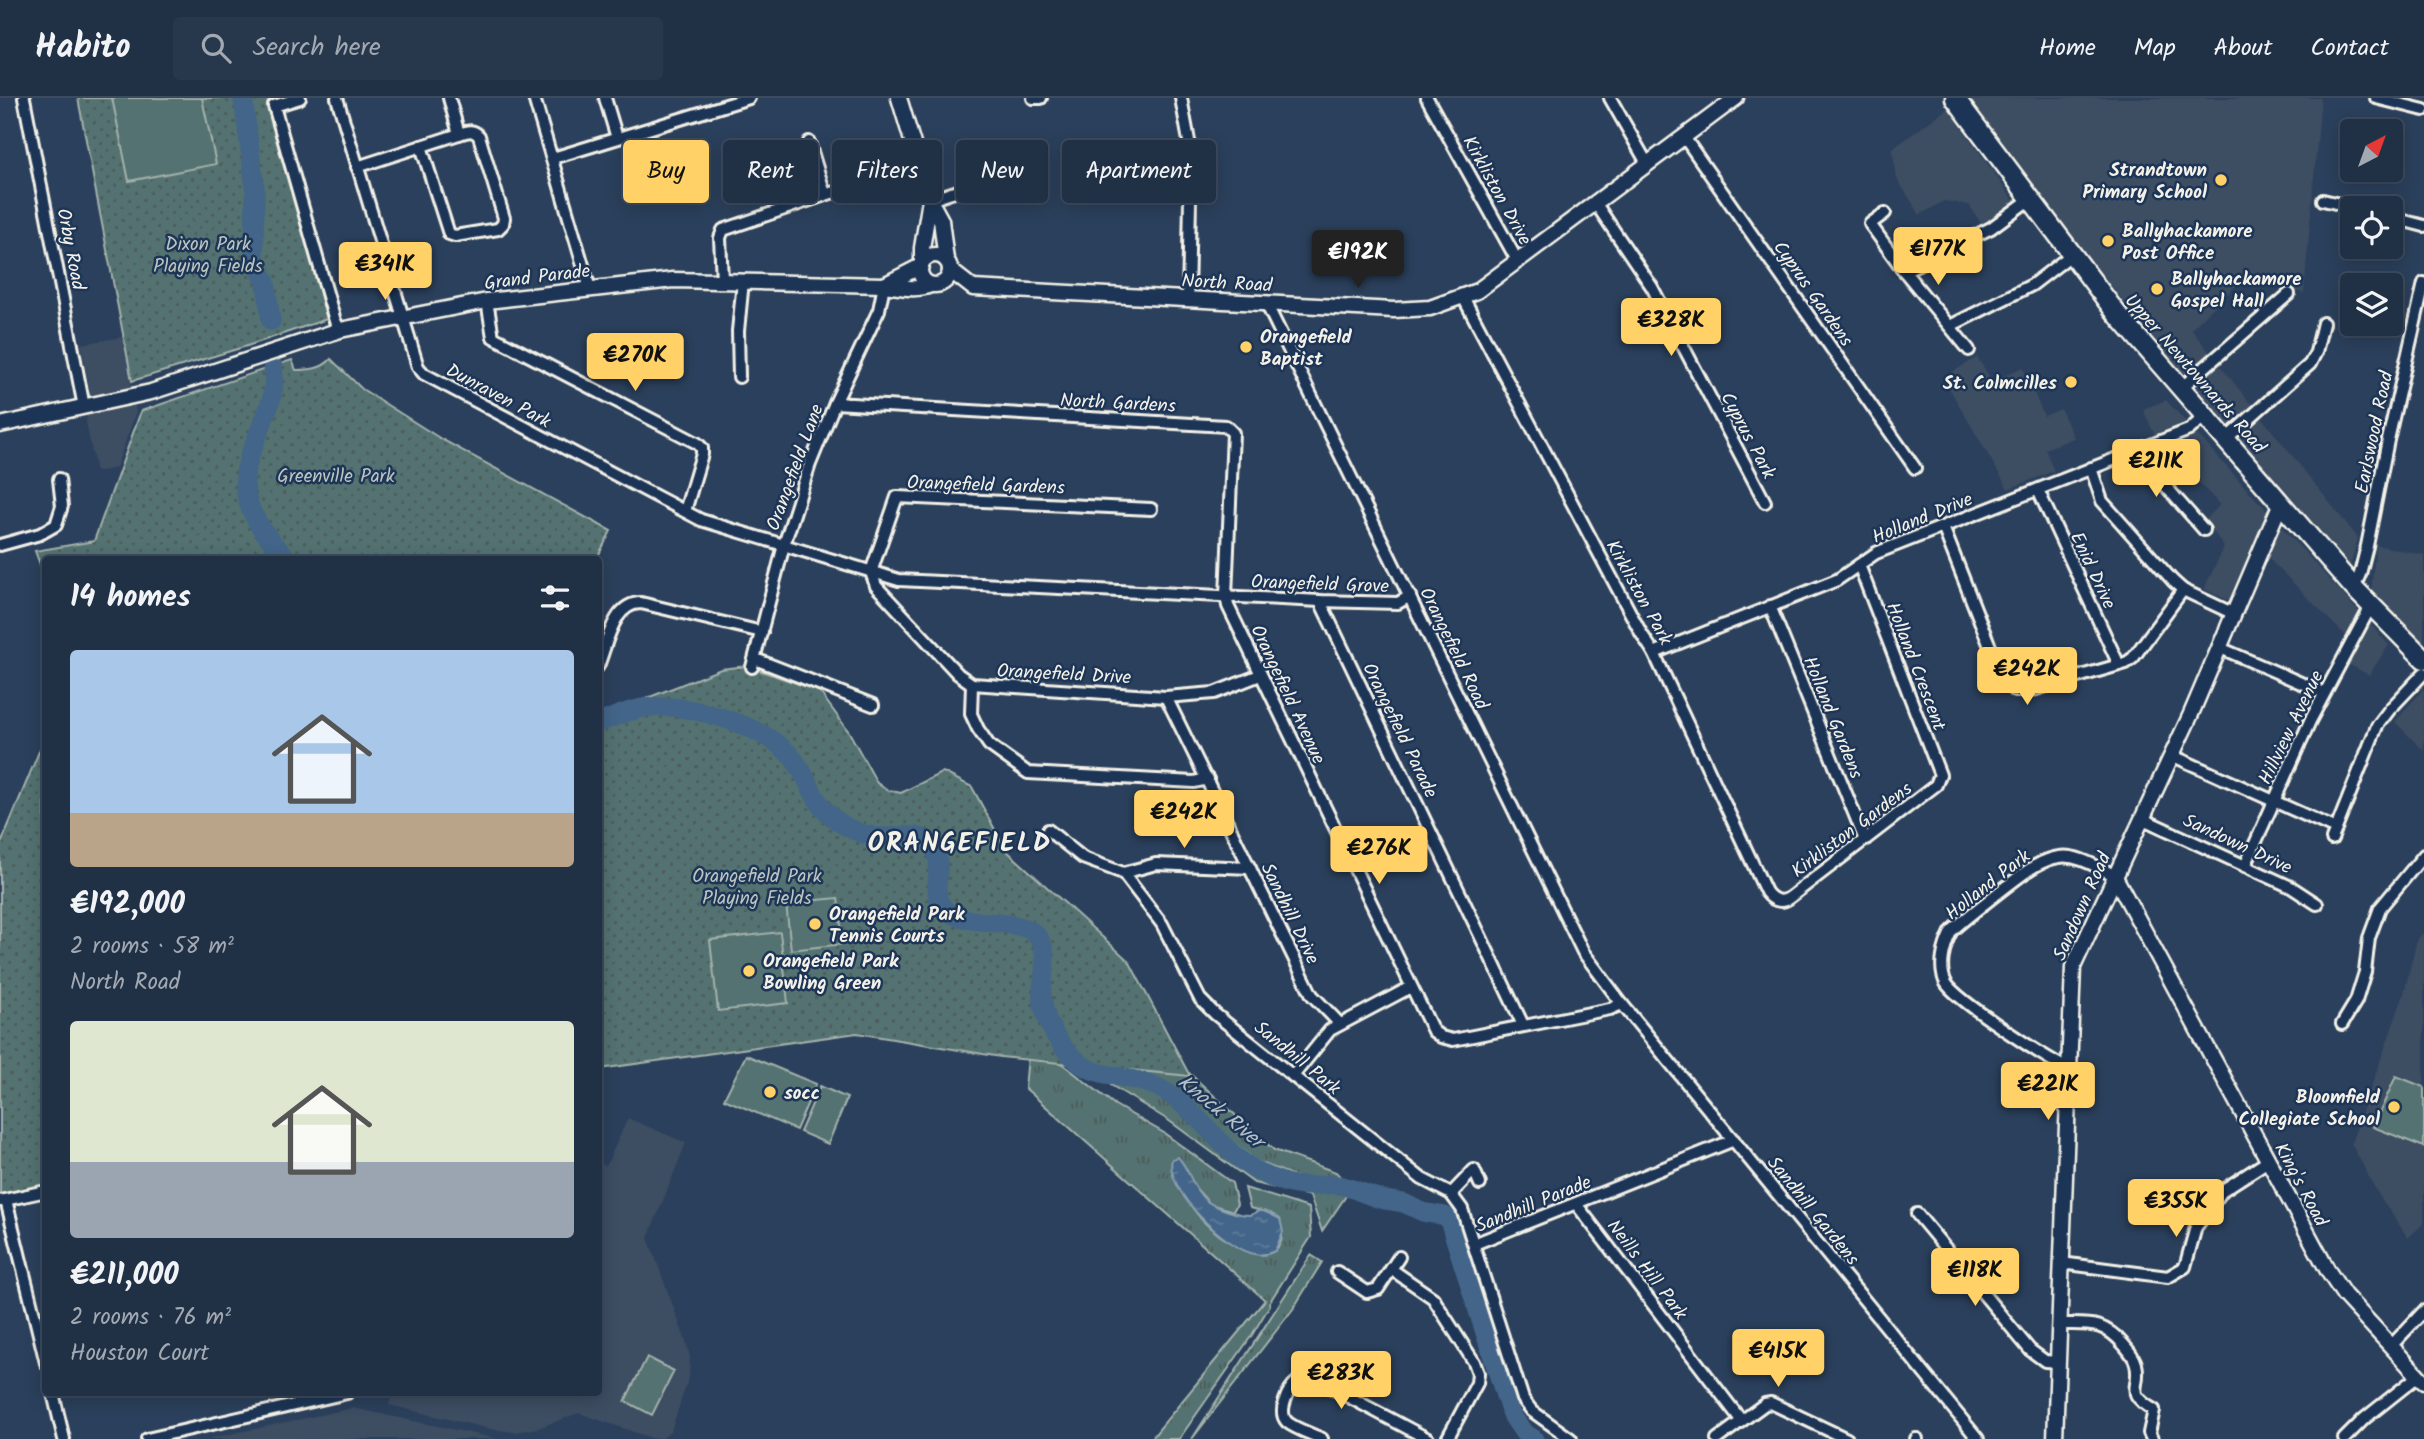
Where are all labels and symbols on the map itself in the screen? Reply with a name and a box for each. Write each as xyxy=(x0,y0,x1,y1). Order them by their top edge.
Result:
north arrow xyxy=(2340,119,2403,182)
street label: Kirkliston Drive xyxy=(1454,131,1539,252)
place label: Strandtown Primary School xyxy=(2083,156,2208,208)
marker: Strandtown Primary School xyxy=(2213,172,2229,188)
street label: Orby Road xyxy=(47,206,93,293)
place label: Ballyhackamore Post Office xyxy=(2122,217,2253,269)
pin: €177K xyxy=(1889,228,1987,287)
park label: Dixon Park Playing Fields xyxy=(153,230,263,282)
pin: €192K xyxy=(1309,230,1407,290)
marker: Ballyhackamore Post Office xyxy=(2100,233,2116,249)
street label: Cyprus Gardens xyxy=(1765,235,1860,353)
pin: €341K xyxy=(336,242,434,302)
street label: Grand Parade xyxy=(483,257,592,299)
place label: Ballyhackamore Gospel Hall xyxy=(2171,265,2302,317)
street label: North Road xyxy=(1181,267,1274,301)
marker: Ballyhackamore Gospel Hall xyxy=(2149,281,2165,297)
street label: Upper Newtownards Road xyxy=(2116,288,2273,461)
pin: €328K xyxy=(1622,299,1720,358)
place label: Orangefield Baptist xyxy=(1260,323,1352,375)
pin: €270K xyxy=(586,334,684,393)
marker: Orangefield Baptist xyxy=(1238,339,1254,355)
street label: Dunraven Park xyxy=(440,356,556,437)
street label: Earlswood Road xyxy=(2347,368,2403,496)
place label: St. Colmcilles xyxy=(1943,369,2057,399)
marker: St. Colmcilles xyxy=(2063,374,2079,390)
street label: North Gardens xyxy=(1059,386,1177,422)
street label: Cyprus Park xyxy=(1712,387,1783,485)
street label: Orangefield Lane xyxy=(759,400,833,535)
pin: €211K xyxy=(2107,440,2205,499)
park label: Greenville Park xyxy=(277,462,395,492)
street label: Orangefield Gardens xyxy=(906,468,1065,504)
street label: Holland Drive xyxy=(1868,485,1978,553)
street label: Enid Drive xyxy=(2061,527,2123,615)
street label: Kirkliston Park xyxy=(1597,535,1680,651)
street label: Orangefield Grove xyxy=(1250,568,1390,602)
street label: Orangefield Road xyxy=(1411,583,1496,716)
street label: Holland Crescent xyxy=(1877,598,1954,736)
street label: Orangefield Avenue xyxy=(1242,620,1333,770)
pin: €242K xyxy=(1978,648,2076,707)
street label: Holland Gardens xyxy=(1794,652,1870,784)
street label: Orangefield Drive xyxy=(996,656,1132,694)
street label: Orangefield Parade xyxy=(1353,658,1445,804)
street label: Hillview Avenue xyxy=(2251,665,2333,790)
street label: Kirkliston Gardens xyxy=(1785,775,1919,886)
pin: €242K xyxy=(1135,790,1233,850)
street label: Sandown Drive xyxy=(2178,806,2297,883)
district label: ORANGEFIELD xyxy=(868,823,1052,865)
pin: €276K xyxy=(1330,826,1428,886)
street label: Holland Park xyxy=(1939,843,2037,929)
street label: Sandown Road xyxy=(2046,847,2120,966)
street label: Sandhill Drive xyxy=(1252,858,1327,970)
park label: Orangefield Park Playing Fields xyxy=(692,862,822,914)
place label: Orangefield Park Tennis Courts xyxy=(829,900,965,952)
marker: Orangefield Park Tennis Courts xyxy=(807,916,823,932)
place label: Orangefield Park Bowling Green xyxy=(763,947,899,999)
marker: Orangefield Park Bowling Green xyxy=(741,963,757,979)
street label: Sandhill Park xyxy=(1247,1014,1347,1103)
pin: €221K xyxy=(1999,1062,2097,1122)
water label: Knock River xyxy=(1170,1067,1274,1160)
place label: socc xyxy=(784,1079,820,1109)
place label: Bloomfield Collegiate School xyxy=(2238,1083,2381,1135)
marker: socc xyxy=(762,1084,778,1100)
marker: Bloomfield Collegiate School xyxy=(2386,1099,2402,1115)
street label: King's Road xyxy=(2266,1138,2335,1233)
street label: Sandhill Gardens xyxy=(1759,1150,1866,1273)
street label: Sandhill Parade xyxy=(1471,1168,1597,1242)
pin: €355K xyxy=(2127,1180,2225,1239)
street label: Neills Hill Park xyxy=(1598,1213,1694,1327)
pin: €118K xyxy=(1926,1248,2024,1308)
pin: €415K xyxy=(1729,1330,1827,1389)
pin: €283K xyxy=(1292,1352,1390,1411)

